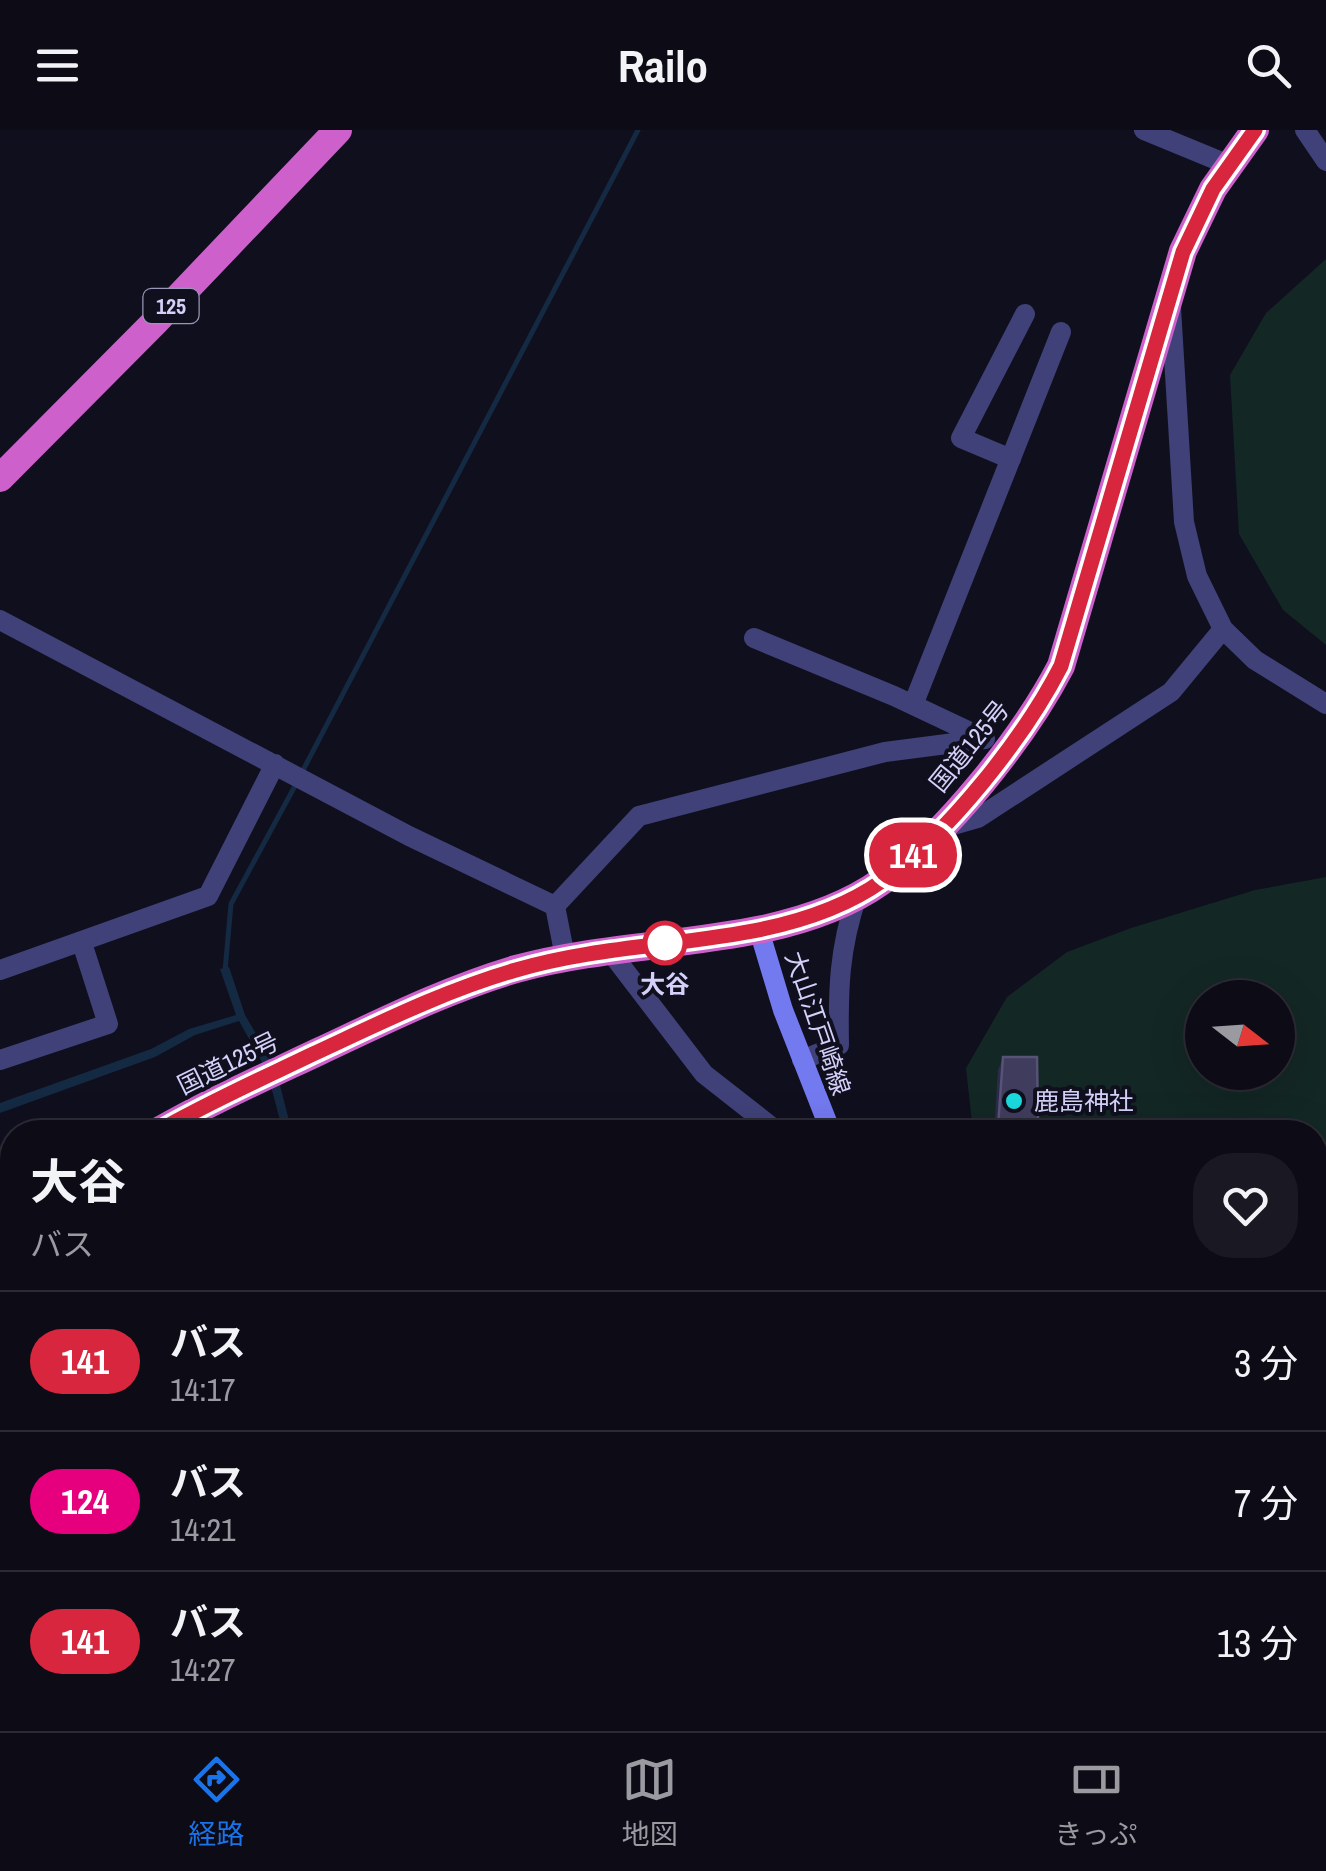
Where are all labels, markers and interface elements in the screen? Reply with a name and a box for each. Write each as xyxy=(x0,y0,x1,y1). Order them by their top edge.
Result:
text: Railo xyxy=(618,35,708,96)
icon: menu xyxy=(30,38,85,93)
icon: search xyxy=(1241,38,1296,93)
road number: 125 xyxy=(144,289,198,323)
street label: 国道125号 xyxy=(921,693,1017,799)
line badge: 141 xyxy=(856,822,970,888)
text: 141 xyxy=(889,832,937,879)
marker: 大谷 xyxy=(644,922,686,964)
street label: 大山江戸崎線 xyxy=(778,947,858,1099)
place label: 大谷 xyxy=(640,967,690,1001)
north arrow xyxy=(1185,980,1295,1090)
map controls xyxy=(1185,980,1295,1090)
street label: 国道125号 xyxy=(171,1024,285,1102)
place label: 鹿島神社 xyxy=(1034,1084,1134,1118)
marker: 鹿島神社 xyxy=(1003,1090,1025,1112)
text: 大谷 xyxy=(30,1149,126,1214)
button: heart xyxy=(1193,1153,1298,1258)
text: バス xyxy=(30,1223,94,1266)
text: バス xyxy=(170,1317,246,1368)
text: 141 xyxy=(61,1338,109,1385)
text: 3 分 xyxy=(1234,1338,1298,1389)
text: 14:17 xyxy=(170,1368,236,1411)
text: バス xyxy=(170,1457,246,1508)
text: 124 xyxy=(61,1478,109,1525)
text: 7 分 xyxy=(1234,1478,1298,1529)
text: 14:21 xyxy=(170,1508,236,1551)
text: バス xyxy=(170,1597,246,1648)
text: 141 xyxy=(61,1618,109,1665)
text: 13 分 xyxy=(1217,1618,1298,1669)
text: 14:27 xyxy=(170,1648,236,1691)
tab: 経路 xyxy=(189,1752,245,1853)
tab: 地図 xyxy=(622,1752,678,1853)
tab: きっぷ xyxy=(1055,1752,1137,1853)

